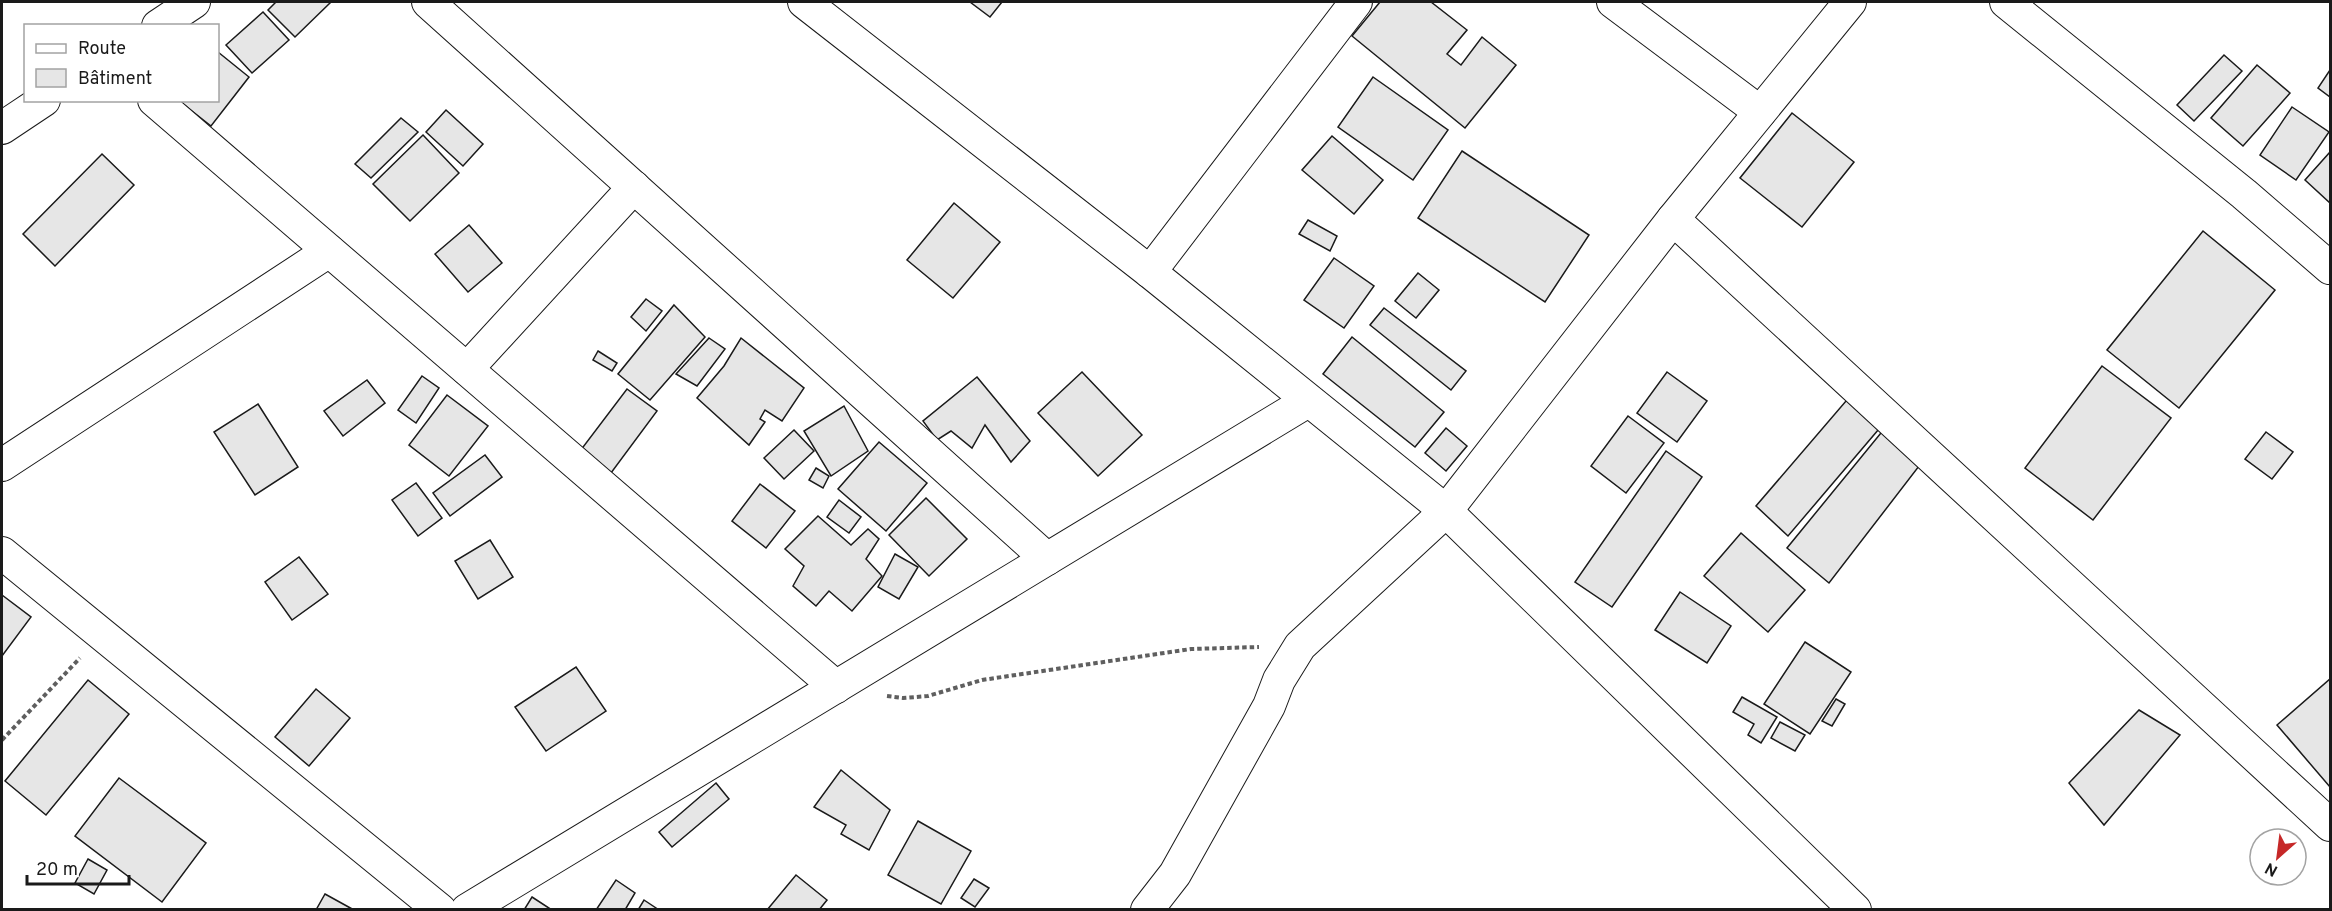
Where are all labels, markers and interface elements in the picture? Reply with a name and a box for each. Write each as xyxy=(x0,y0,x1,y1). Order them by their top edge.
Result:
legend xyxy=(24,24,219,102)
text: Route xyxy=(78,38,126,61)
text: Bâtiment xyxy=(78,68,152,91)
north arrow xyxy=(2248,827,2308,887)
scale bar xyxy=(27,848,129,886)
text: N xyxy=(2262,857,2282,880)
text: 20 m xyxy=(36,859,78,882)

